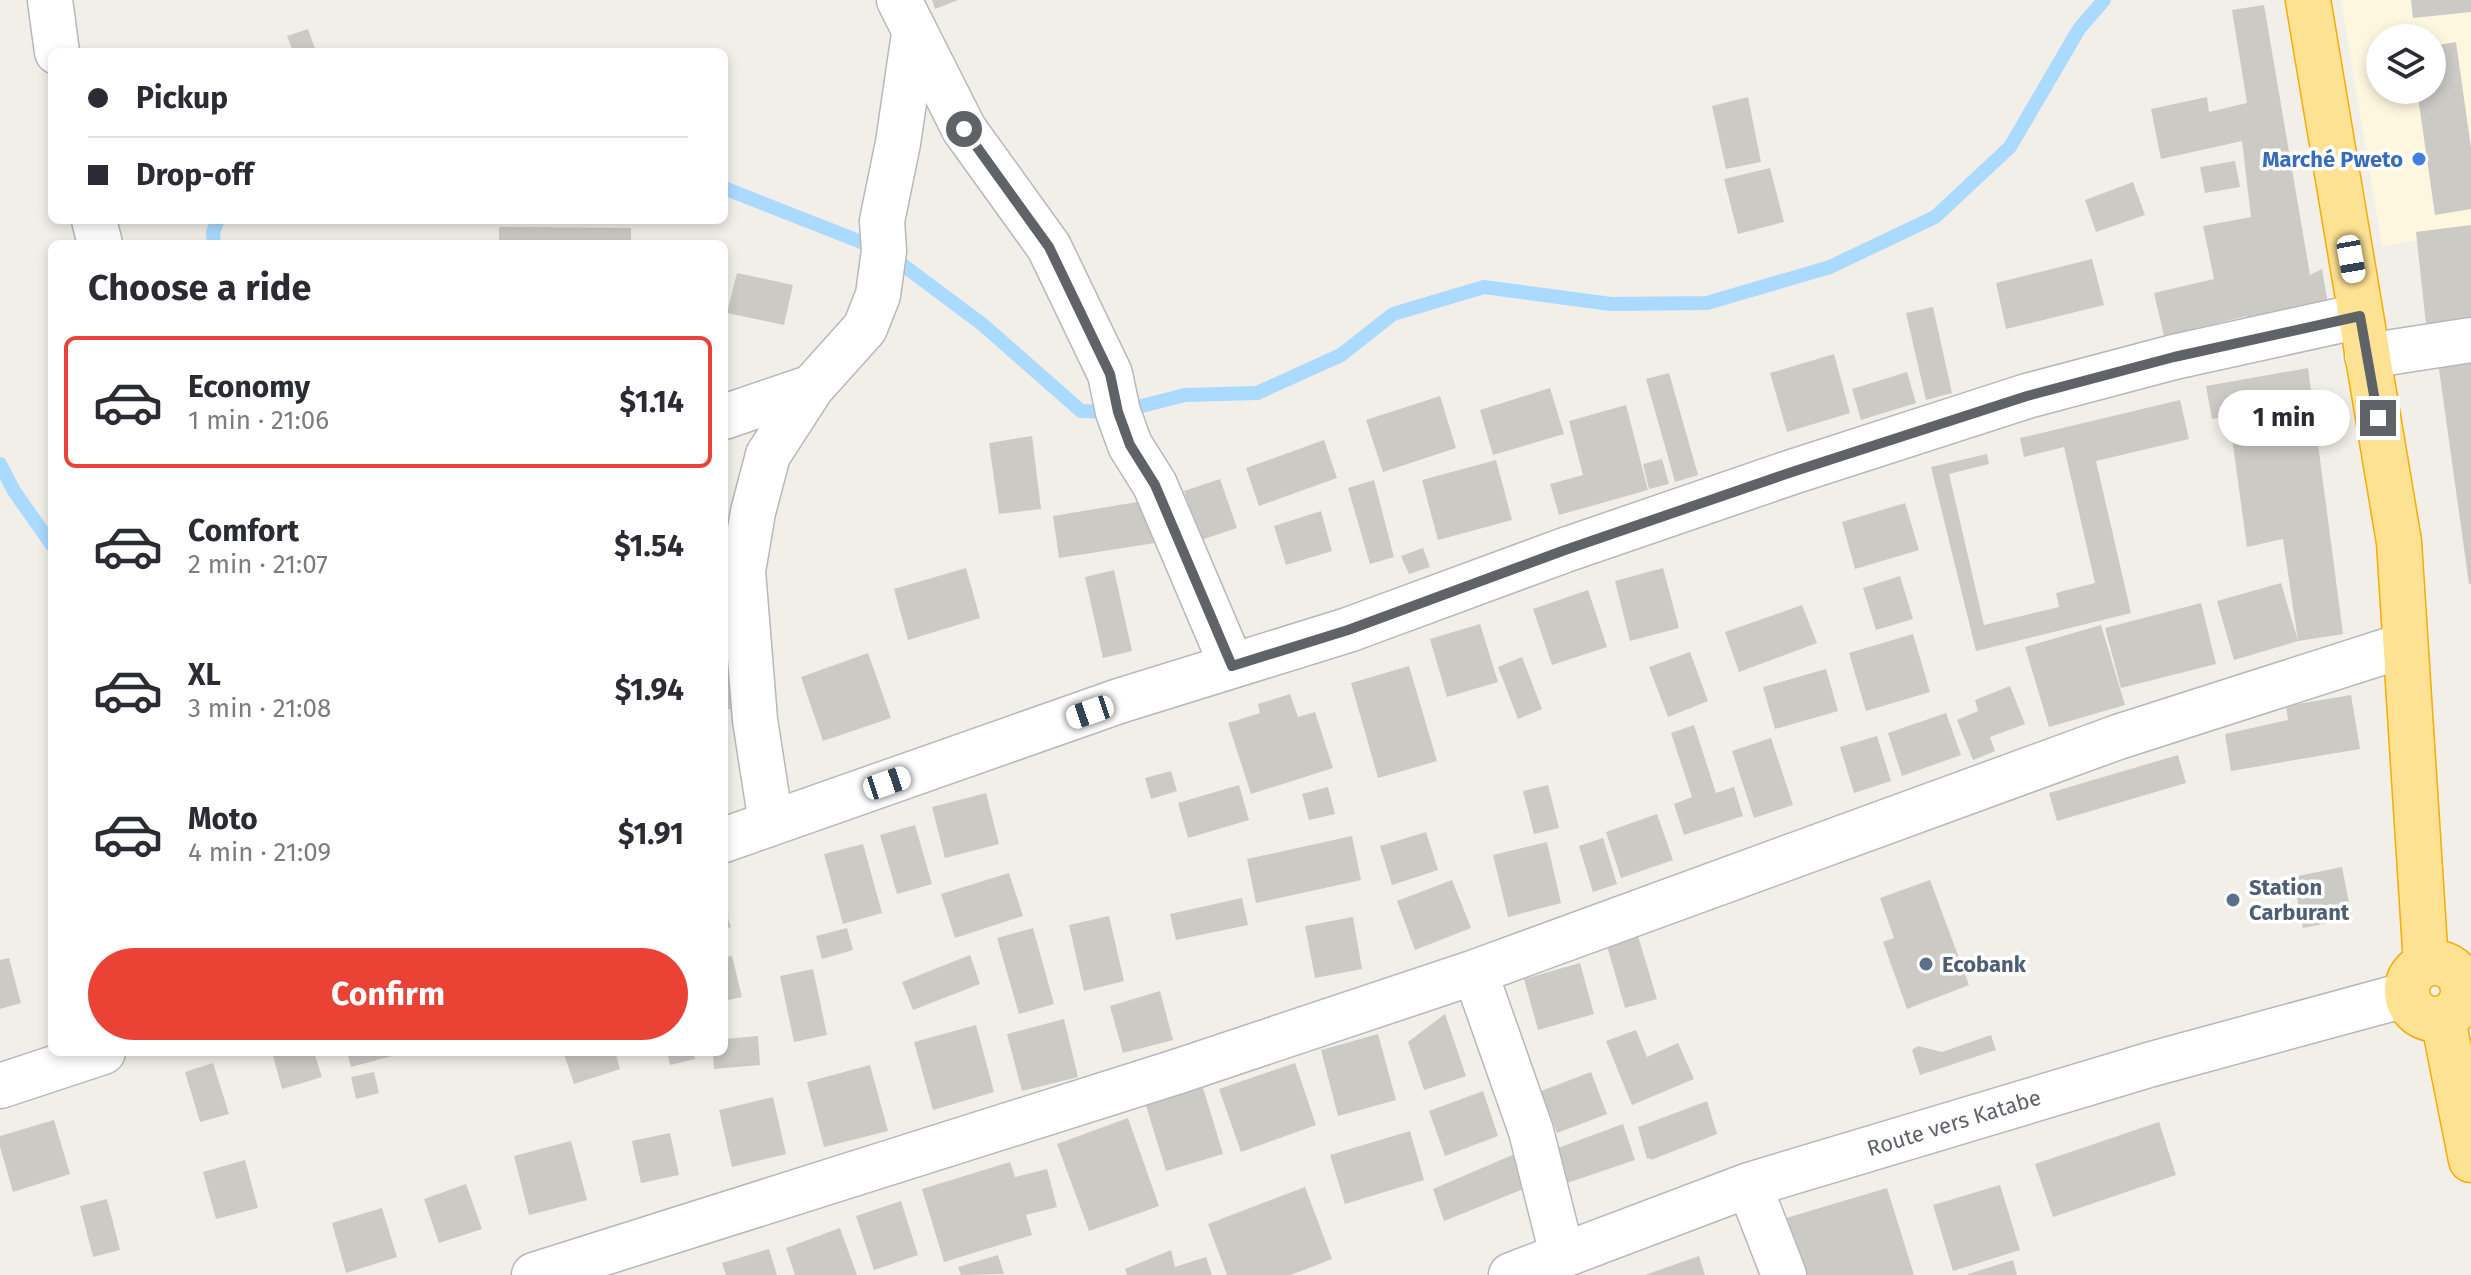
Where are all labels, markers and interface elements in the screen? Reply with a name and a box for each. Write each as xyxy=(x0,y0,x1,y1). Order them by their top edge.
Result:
map controls xyxy=(2366,24,2446,104)
button: layers xyxy=(2366,24,2446,104)
text: Pickup xyxy=(136,80,228,116)
route start xyxy=(946,111,982,147)
place label: Marché Pweto xyxy=(2262,146,2403,173)
marker: Marché Pweto xyxy=(2410,150,2428,168)
text: Drop-off xyxy=(136,157,253,193)
car xyxy=(2335,233,2367,285)
text: Choose a ride xyxy=(88,266,311,310)
icon: car xyxy=(92,366,164,438)
text: Economy xyxy=(188,369,310,405)
text: $1.14 xyxy=(620,384,684,420)
callout: 1 min xyxy=(2218,390,2350,446)
route end xyxy=(2360,400,2396,436)
text: 1 min xyxy=(2253,402,2315,433)
text: 1 min · 21:06 xyxy=(188,405,329,436)
icon: car xyxy=(92,510,164,582)
text: Comfort xyxy=(188,513,299,549)
text: $1.54 xyxy=(614,528,684,564)
text: 2 min · 21:07 xyxy=(188,549,328,580)
icon: car xyxy=(92,654,164,726)
text: XL xyxy=(188,657,221,693)
text: $1.94 xyxy=(615,672,684,708)
text: 3 min · 21:08 xyxy=(188,693,331,724)
car xyxy=(1063,693,1117,731)
car xyxy=(860,764,914,802)
icon: car xyxy=(92,798,164,870)
text: Moto xyxy=(188,801,258,837)
text: $1.91 xyxy=(618,816,684,852)
text: 4 min · 21:09 xyxy=(188,837,331,868)
place label: Station Carburant xyxy=(2249,874,2350,926)
marker: Station Carburant xyxy=(2224,891,2242,909)
button: Confirm xyxy=(88,948,688,1040)
place label: Ecobank xyxy=(1942,951,2027,978)
marker: Ecobank xyxy=(1917,955,1935,973)
street label: Route vers Katabe xyxy=(1864,1084,2044,1162)

